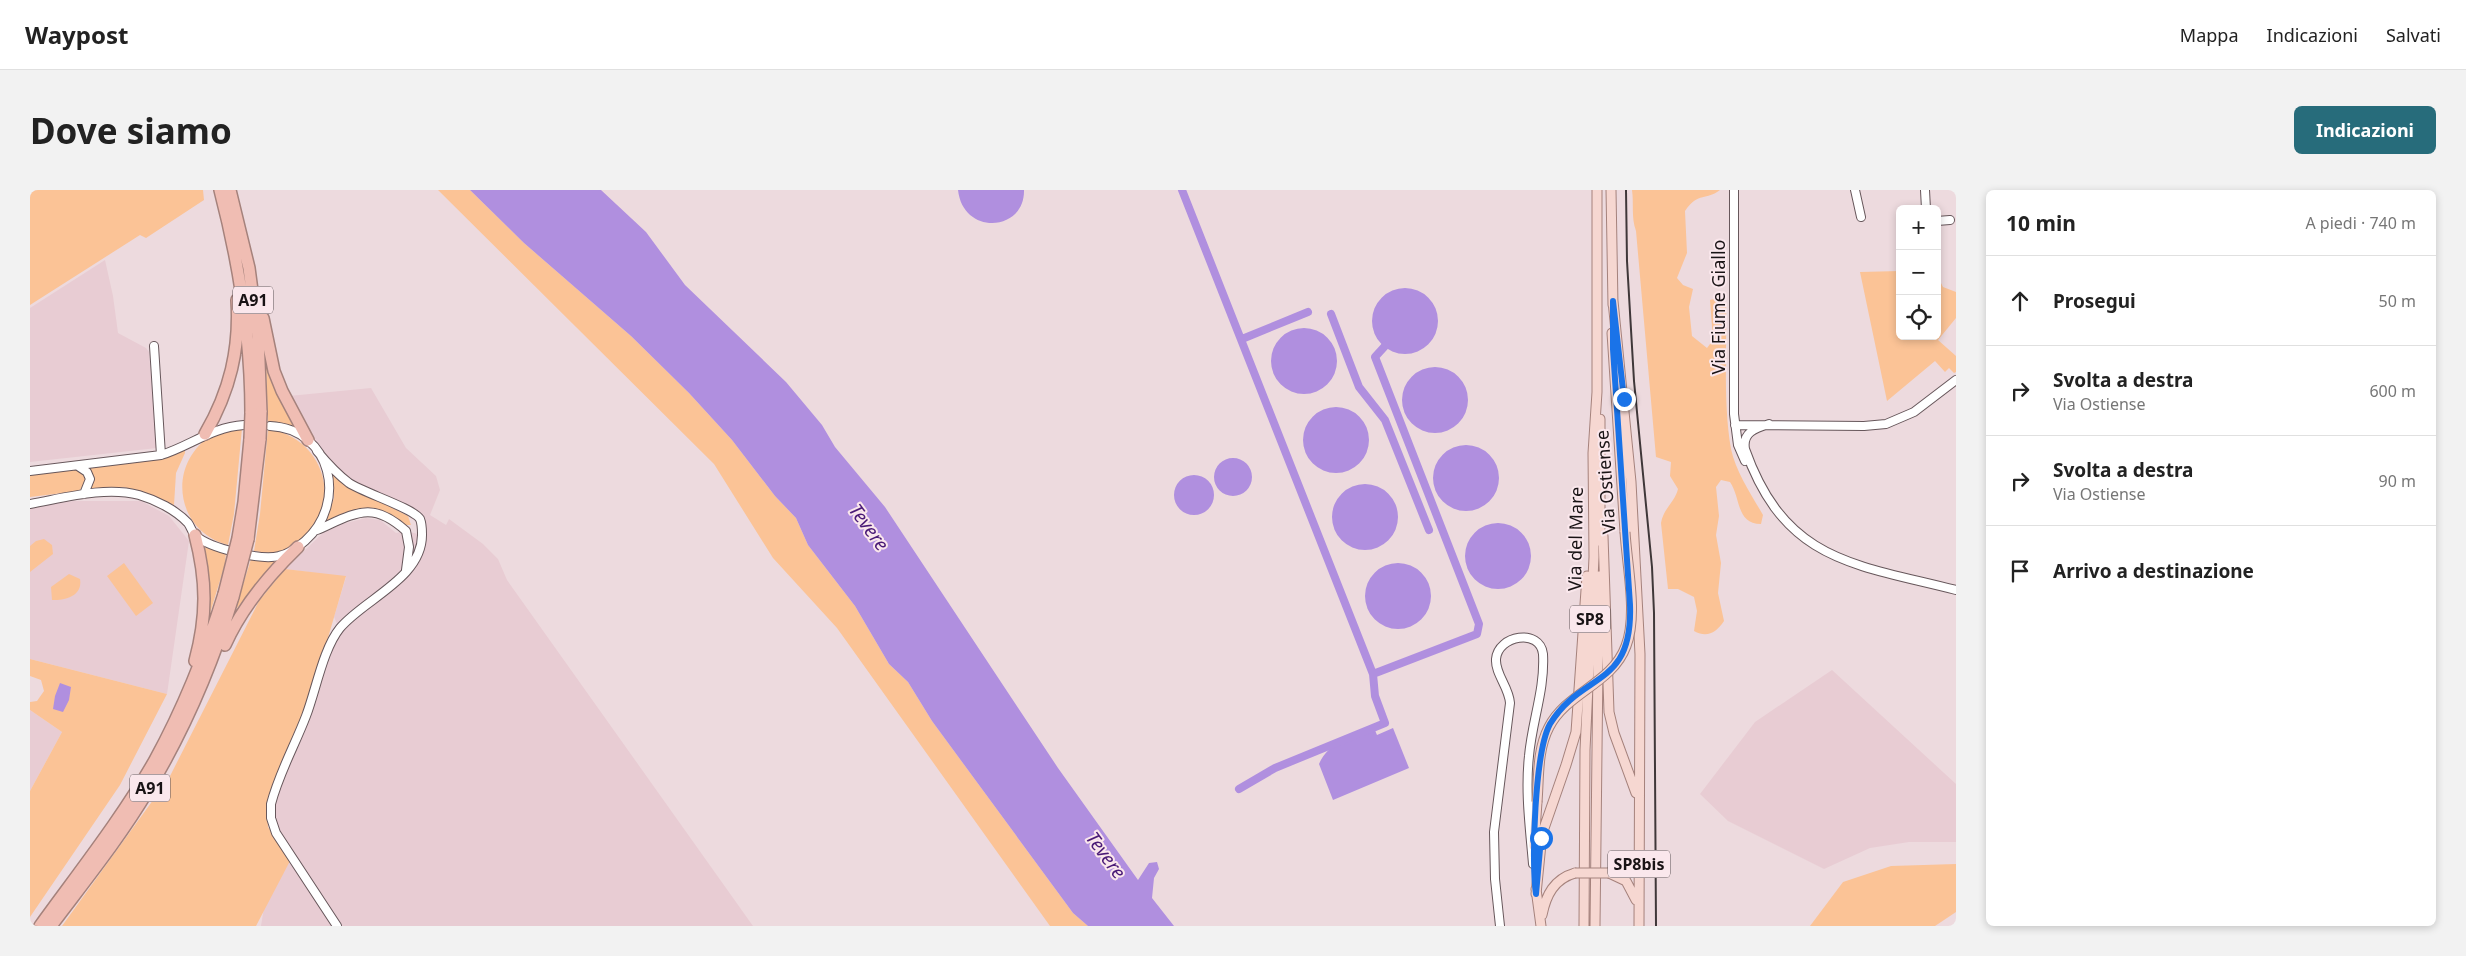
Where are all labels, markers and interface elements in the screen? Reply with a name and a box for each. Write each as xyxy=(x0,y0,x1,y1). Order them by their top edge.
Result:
text: Waypost xyxy=(25,18,128,51)
text: Mappa xyxy=(2180,23,2239,47)
text: Indicazioni xyxy=(2267,23,2358,47)
text: Salvati xyxy=(2386,23,2441,47)
button: Indicazioni xyxy=(2294,106,2436,154)
text: Dove siamo xyxy=(30,107,232,154)
map controls xyxy=(1896,205,1941,340)
button: + xyxy=(1896,205,1941,250)
text: 10 min xyxy=(2006,209,2076,237)
text: A piedi · 740 m xyxy=(2305,212,2416,234)
street label: Via Fiume Giallo xyxy=(1706,239,1730,375)
button: − xyxy=(1896,250,1941,295)
road number: A91 xyxy=(233,286,273,314)
icon: ahead xyxy=(2006,287,2034,315)
text: Prosegui xyxy=(2053,288,2136,314)
text: 50 m xyxy=(2379,290,2416,312)
button: locate xyxy=(1896,295,1941,340)
text: Svolta a destra xyxy=(2053,367,2193,393)
icon: right xyxy=(2006,377,2034,405)
text: 600 m xyxy=(2369,380,2416,402)
route end xyxy=(1613,388,1636,411)
text: Via Ostiense xyxy=(2053,393,2146,415)
street label: Via Ostiense xyxy=(1589,429,1621,535)
text: Svolta a destra xyxy=(2053,457,2193,483)
icon: right xyxy=(2006,467,2034,495)
text: 90 m xyxy=(2379,470,2416,492)
text: Via Ostiense xyxy=(2053,483,2146,505)
street label: Via del Mare xyxy=(1562,487,1588,591)
water label: Tevere xyxy=(843,498,895,556)
icon: arrive xyxy=(2006,557,2034,585)
text: Arrivo a destinazione xyxy=(2053,558,2254,584)
road number: SP8 xyxy=(1570,606,1610,632)
road number: A91 xyxy=(130,774,170,802)
water label: Tevere xyxy=(1080,826,1132,884)
route start xyxy=(1530,827,1553,850)
road number: SP8bis xyxy=(1608,851,1670,878)

